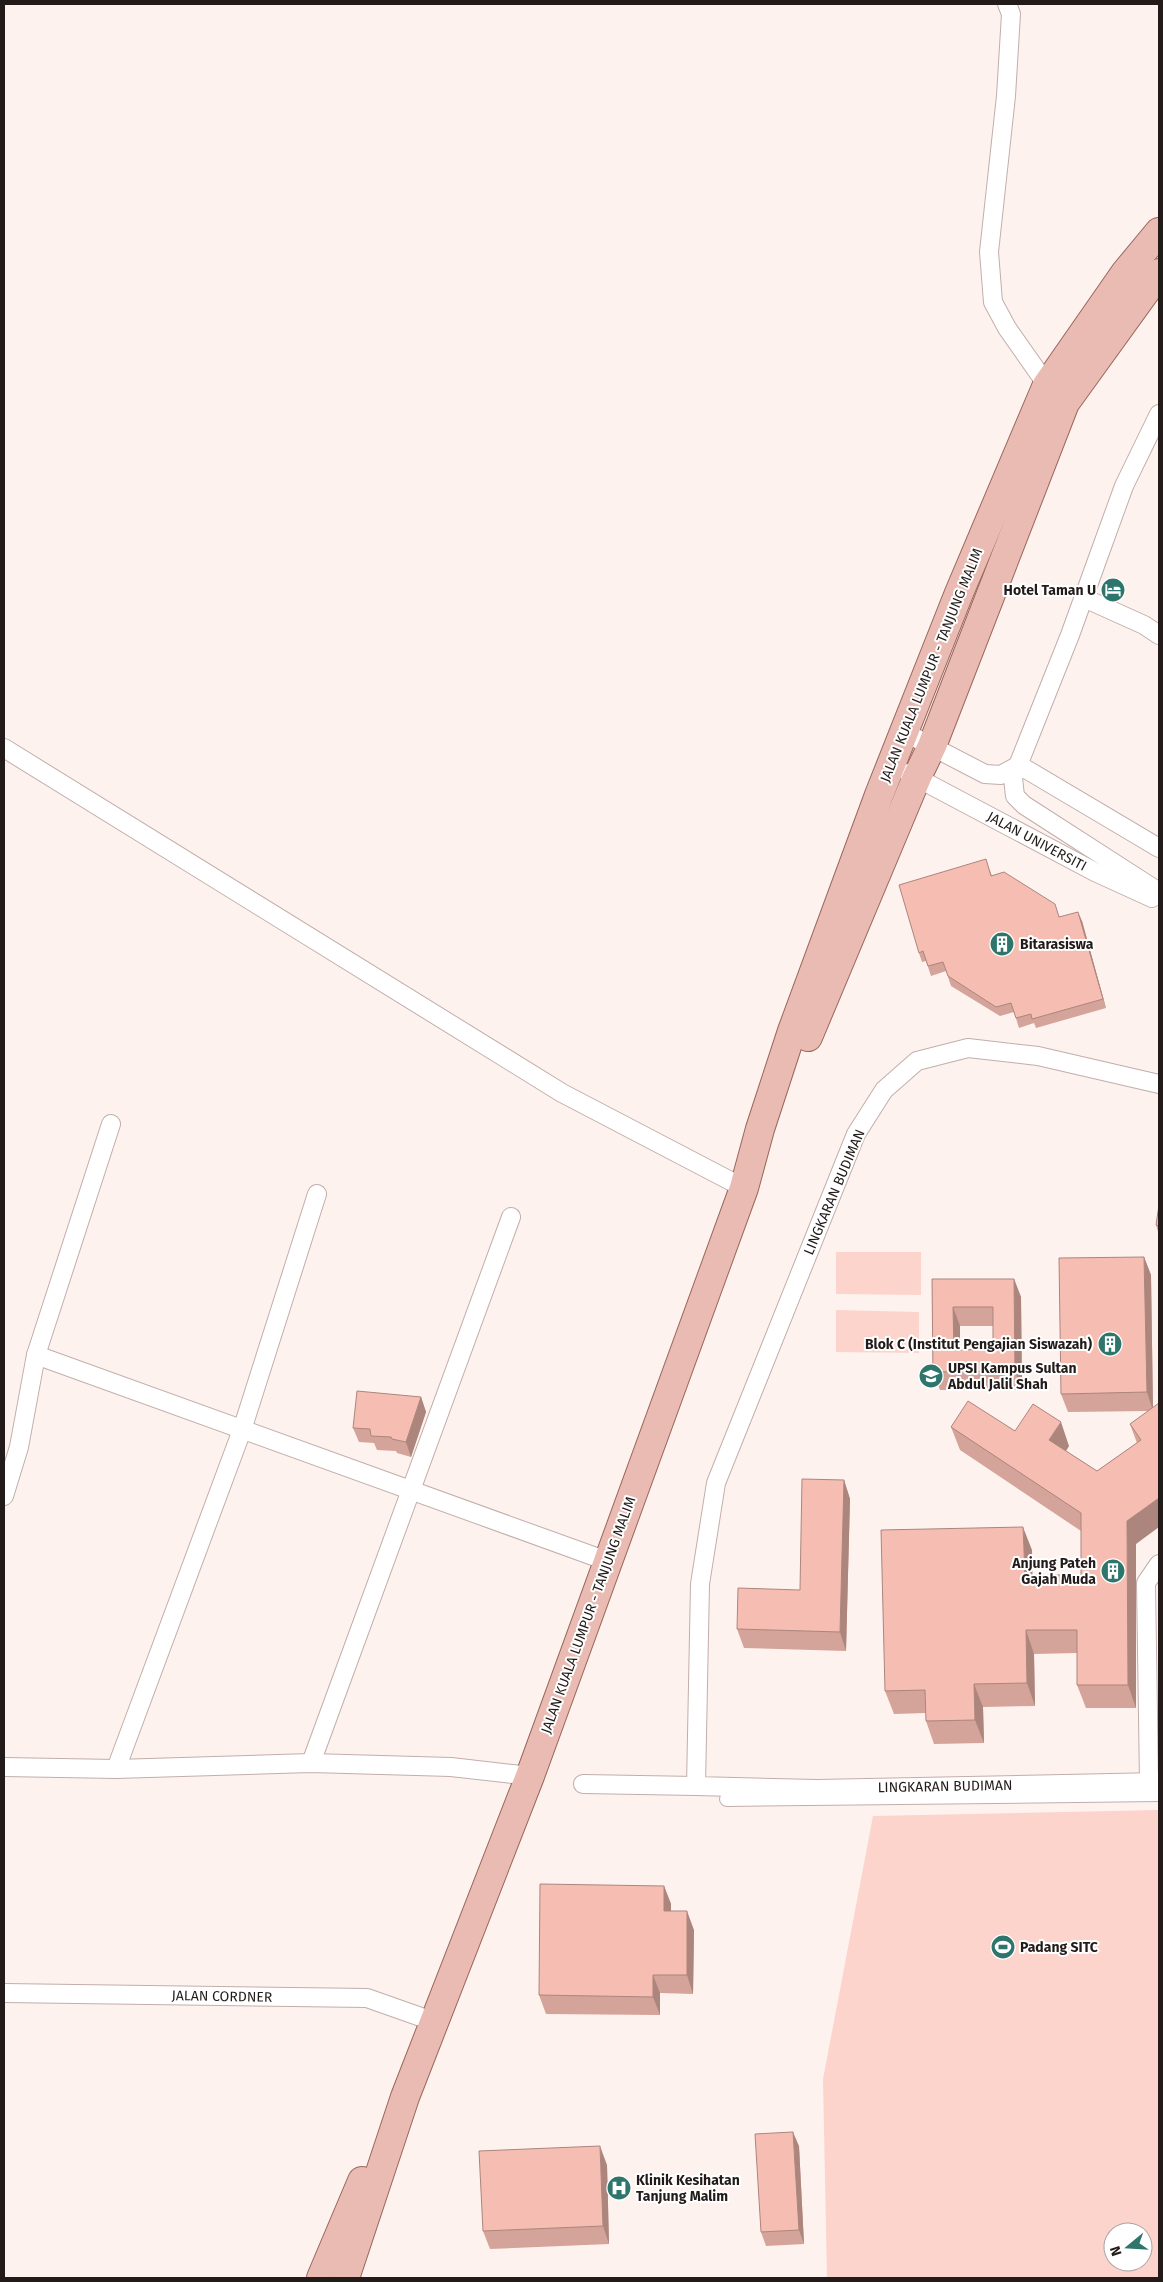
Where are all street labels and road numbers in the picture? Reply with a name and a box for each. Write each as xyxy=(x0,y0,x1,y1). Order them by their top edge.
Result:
street label: JALAN KUALA LUMPUR - TANJUNG MALIM xyxy=(877,546,986,785)
street label: JALAN UNIVERSITI xyxy=(984,808,1089,875)
street label: LINGKARAN BUDIMAN xyxy=(800,1127,869,1258)
street label: JALAN KUALA LUMPUR - TANJUNG MALIM xyxy=(538,1494,639,1736)
street label: LINGKARAN BUDIMAN xyxy=(877,1777,1013,1796)
street label: JALAN CORDNER xyxy=(171,1987,273,2006)

